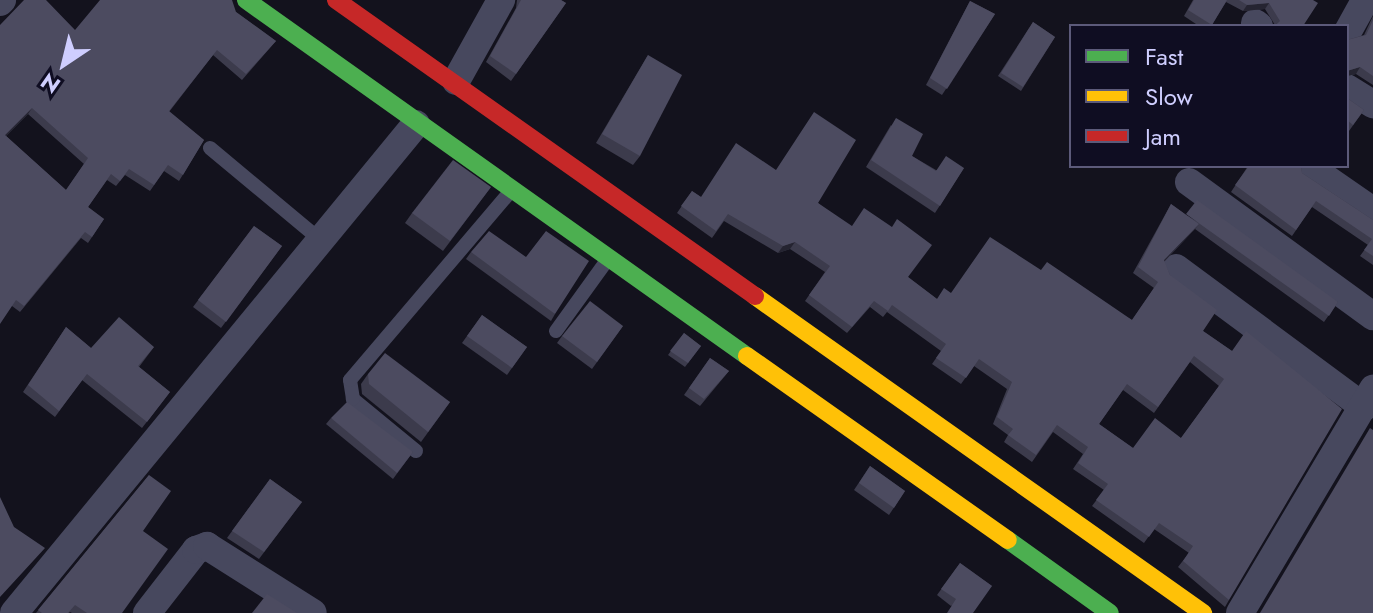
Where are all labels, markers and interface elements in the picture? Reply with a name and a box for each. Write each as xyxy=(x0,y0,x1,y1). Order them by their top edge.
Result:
north arrow xyxy=(24,24,104,104)
legend xyxy=(1069,24,1349,168)
text: Fast xyxy=(1145,39,1183,74)
text: N xyxy=(34,66,67,102)
text: Slow xyxy=(1145,79,1193,114)
text: Jam xyxy=(1145,119,1181,154)

